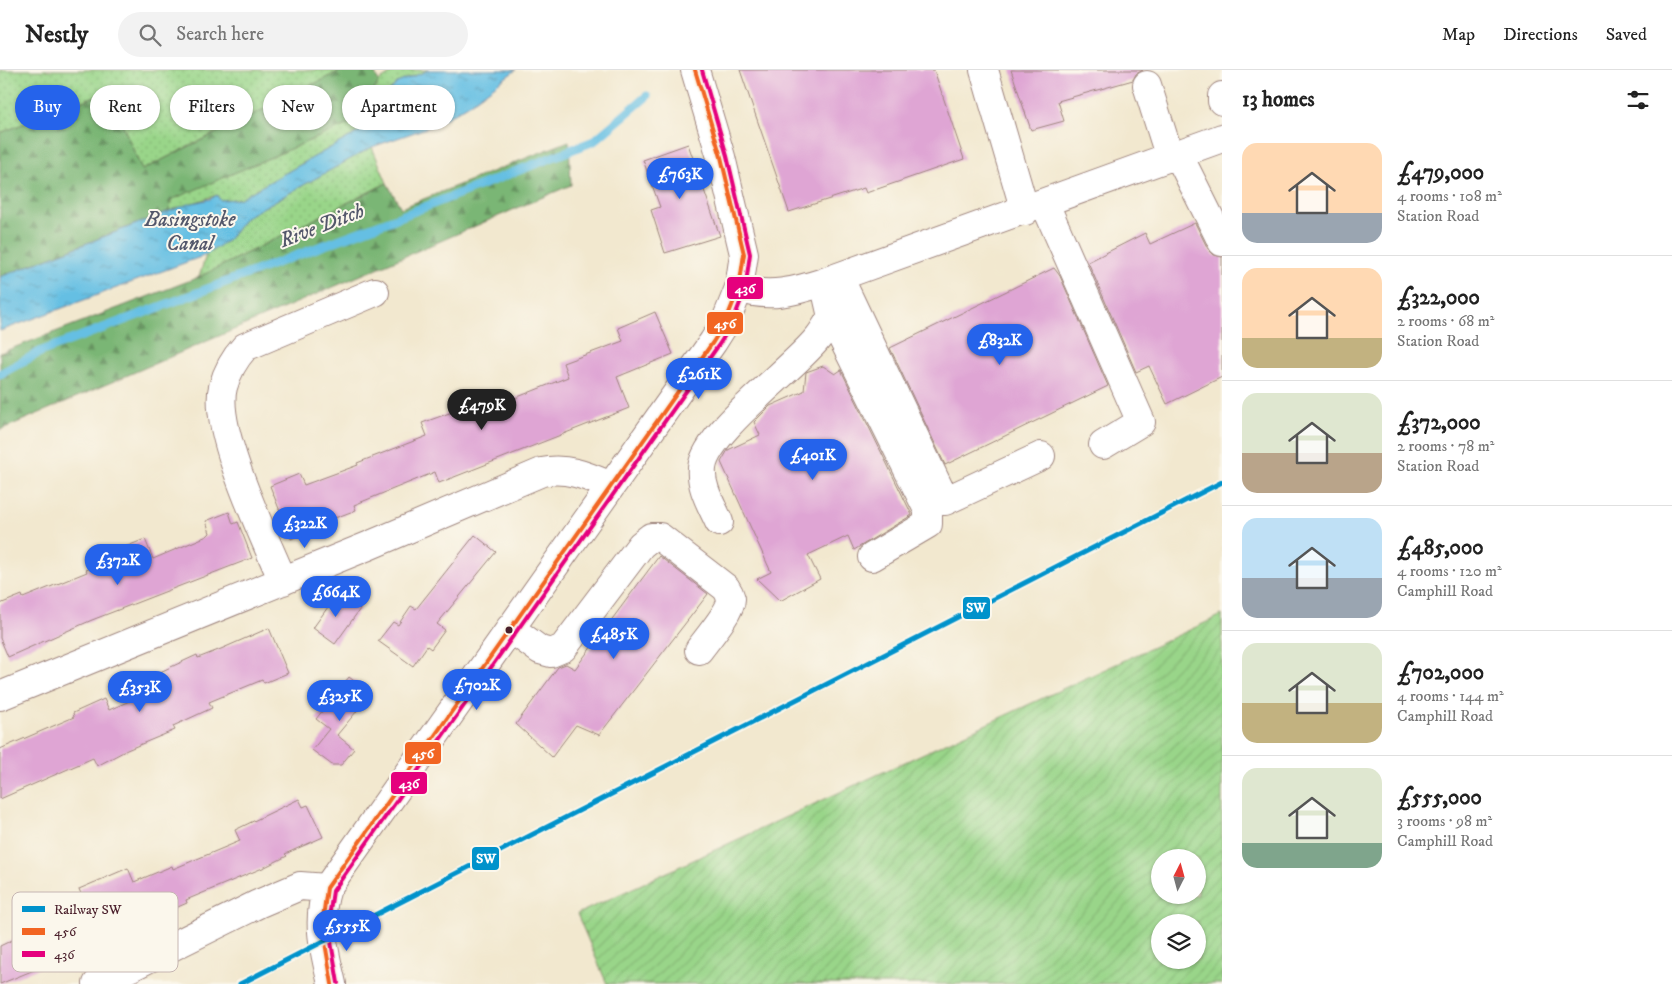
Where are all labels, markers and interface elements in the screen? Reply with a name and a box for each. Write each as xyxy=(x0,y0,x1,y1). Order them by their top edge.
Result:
search box xyxy=(118,12,468,57)
text: Nestly xyxy=(25,20,88,50)
icon: search xyxy=(136,21,164,49)
text: Search here xyxy=(176,23,264,46)
text: Map xyxy=(1442,24,1475,46)
text: Directions xyxy=(1503,24,1578,46)
text: Saved xyxy=(1606,24,1647,46)
chip: Buy xyxy=(15,85,80,130)
chip: Rent xyxy=(90,85,160,130)
chip: Filters xyxy=(170,85,253,130)
chip: New xyxy=(263,85,332,130)
chip: Apartment xyxy=(342,85,455,130)
icon: filters xyxy=(1624,86,1652,114)
text: 13 homes xyxy=(1242,87,1315,113)
pin: £763K xyxy=(645,158,715,200)
text: £479,000 xyxy=(1397,160,1484,186)
icon: home xyxy=(1282,163,1342,223)
text: £763K xyxy=(658,164,702,184)
text: 4 rooms · 108 m² xyxy=(1397,186,1502,206)
water label: Rive Ditch xyxy=(275,198,368,254)
text: Station Road xyxy=(1397,206,1479,226)
water label: Basingstoke Canal xyxy=(144,207,236,257)
line badge: 436 xyxy=(726,276,764,300)
text: 436 xyxy=(734,280,756,298)
text: £322,000 xyxy=(1397,285,1480,311)
icon: home xyxy=(1282,288,1342,348)
line badge: 456 xyxy=(706,311,744,335)
text: 2 rooms · 68 m² xyxy=(1397,311,1494,331)
text: 456 xyxy=(713,315,737,333)
pin: £832K xyxy=(965,324,1035,366)
text: £832K xyxy=(978,330,1022,350)
text: Station Road xyxy=(1397,331,1479,351)
pin: £261K xyxy=(664,358,734,400)
text: £261K xyxy=(677,364,721,384)
pin: £479K xyxy=(447,388,517,431)
text: £479K xyxy=(458,395,506,415)
text: £372,000 xyxy=(1397,410,1481,436)
icon: home xyxy=(1282,413,1342,473)
text: 2 rooms · 78 m² xyxy=(1397,436,1494,456)
pin: £401K xyxy=(778,438,848,481)
text: £401K xyxy=(790,445,836,465)
text: Station Road xyxy=(1397,456,1479,476)
pin: £322K xyxy=(270,506,340,549)
text: £322K xyxy=(283,513,327,533)
text: £485,000 xyxy=(1397,535,1484,561)
icon: home xyxy=(1282,538,1342,598)
pin: £372K xyxy=(83,544,153,586)
text: £372K xyxy=(96,550,140,570)
text: 4 rooms · 120 m² xyxy=(1397,561,1502,581)
pin: £664K xyxy=(301,576,371,618)
text: Camphill Road xyxy=(1397,581,1493,601)
text: £664K xyxy=(312,582,360,602)
line badge: SW xyxy=(962,596,991,620)
text: SW xyxy=(966,599,987,617)
pin: £485K xyxy=(579,618,649,660)
text: £485K xyxy=(590,624,638,644)
unlabelled marker xyxy=(504,625,514,635)
text: £702,000 xyxy=(1397,660,1484,686)
icon: home xyxy=(1282,663,1342,723)
pin: £702K xyxy=(442,668,512,711)
pin: £353K xyxy=(105,670,175,713)
text: £702K xyxy=(453,675,501,695)
text: £353K xyxy=(119,677,161,697)
pin: £325K xyxy=(305,680,375,722)
text: £325K xyxy=(318,686,362,706)
text: 4 rooms · 144 m² xyxy=(1397,686,1504,706)
text: Camphill Road xyxy=(1397,706,1493,726)
line badge: 456 xyxy=(404,741,442,765)
text: 456 xyxy=(411,745,435,763)
line badge: 436 xyxy=(390,771,428,795)
text: 436 xyxy=(398,775,420,793)
text: £555,000 xyxy=(1397,785,1482,811)
icon: home xyxy=(1282,788,1342,848)
text: 3 rooms · 98 m² xyxy=(1397,811,1492,831)
text: Camphill Road xyxy=(1397,831,1493,851)
line badge: SW xyxy=(471,846,500,871)
north arrow xyxy=(1151,849,1206,904)
map controls xyxy=(1151,849,1206,969)
text: SW xyxy=(476,850,497,868)
legend xyxy=(12,892,178,972)
text: Railway SW xyxy=(54,901,122,919)
pin: £555K xyxy=(312,910,382,952)
button: layers xyxy=(1151,914,1206,969)
text: £555K xyxy=(324,916,370,936)
text: 456 xyxy=(54,923,77,941)
text: 436 xyxy=(54,946,75,964)

